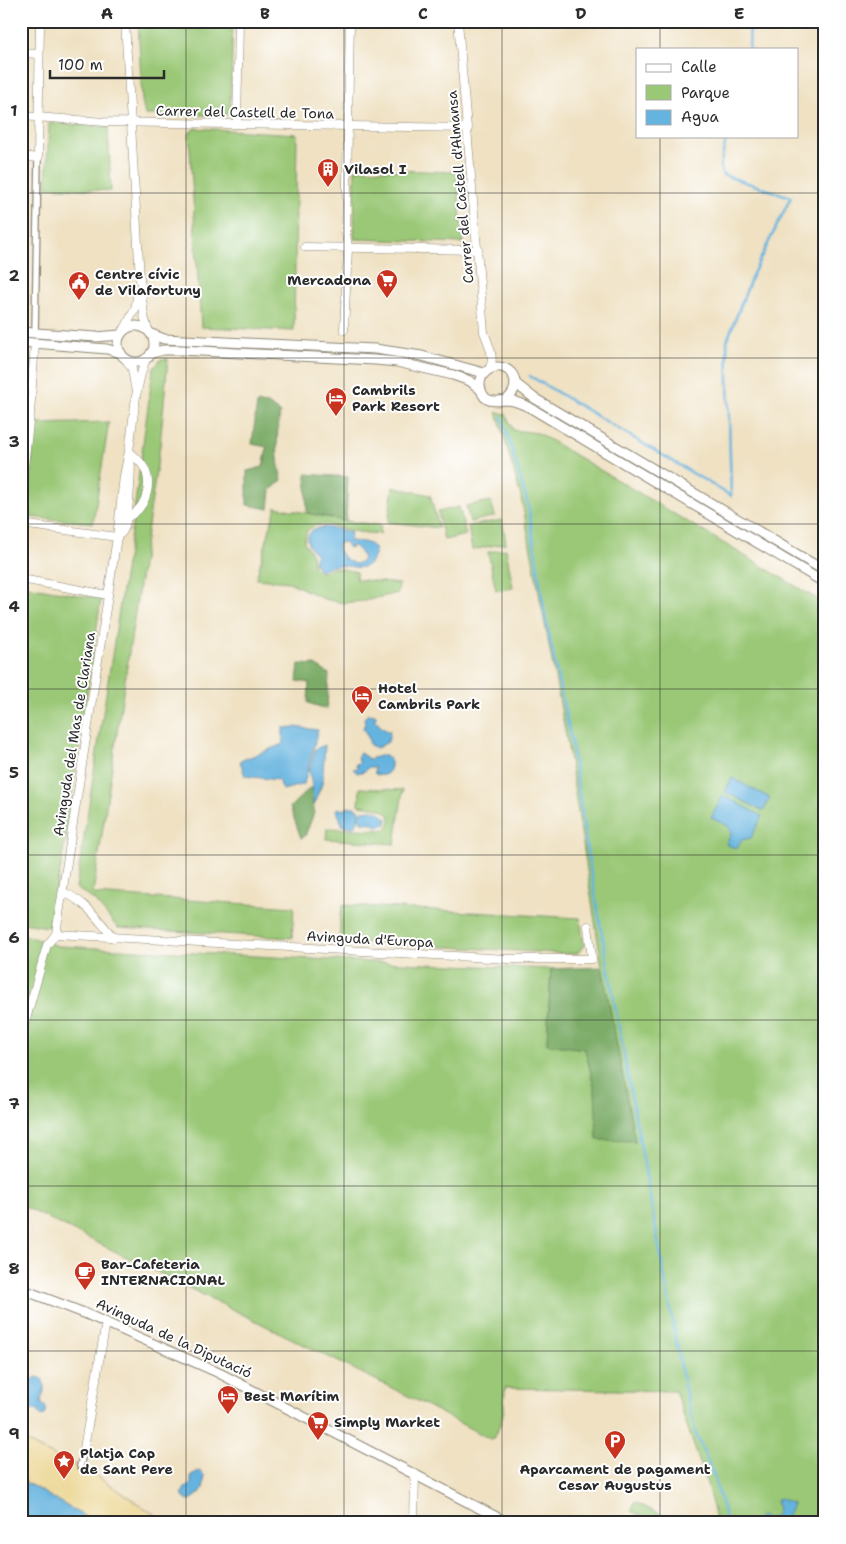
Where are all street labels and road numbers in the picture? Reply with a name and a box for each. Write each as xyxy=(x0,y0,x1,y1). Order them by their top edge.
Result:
street label: Carrer del Castell d'Almansa xyxy=(443,89,477,284)
street label: Carrer del Castell de Tona xyxy=(156,101,335,123)
street label: Avinguda del Mas de Clariana xyxy=(49,630,99,837)
street label: Avinguda d'Europa xyxy=(306,927,434,951)
street label: Avinguda de la Diputació xyxy=(93,1294,255,1382)

